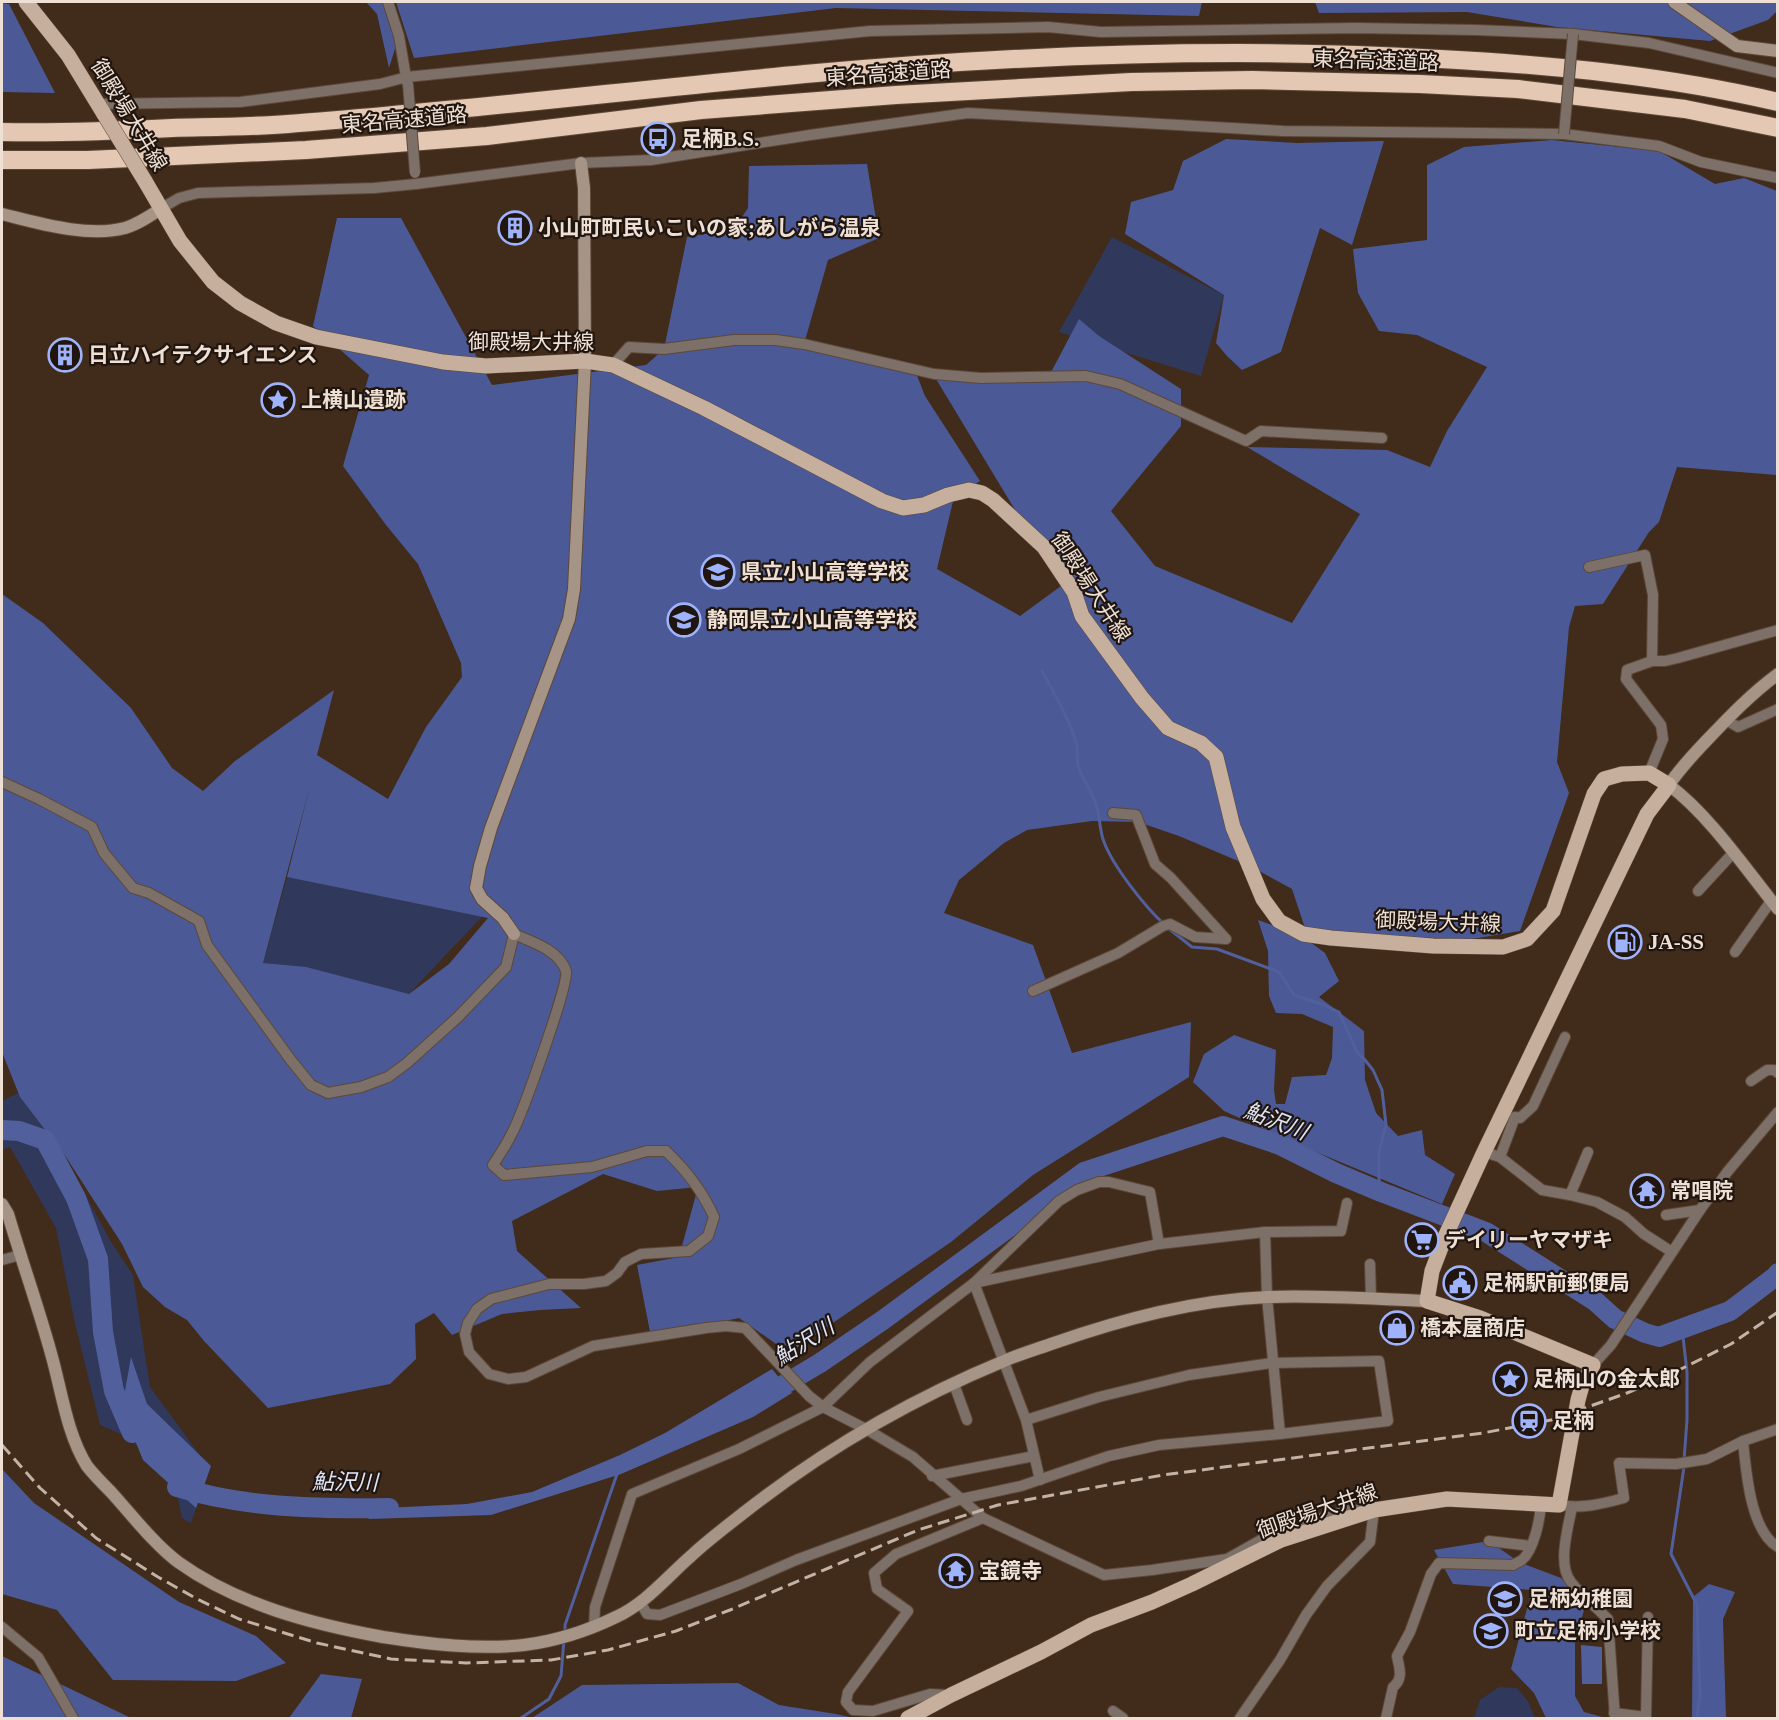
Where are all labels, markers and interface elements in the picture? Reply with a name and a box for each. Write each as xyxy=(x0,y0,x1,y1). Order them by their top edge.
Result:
street label: 東名高速道路 xyxy=(1313,47,1439,75)
street label: 御殿場大井線 xyxy=(86,55,172,175)
street label: 東名高速道路 xyxy=(824,58,952,90)
street label: 東名高速道路 xyxy=(340,103,468,137)
bus stop icon: 足柄B.S. xyxy=(640,121,676,157)
place label: 足柄B.S. xyxy=(681,127,759,151)
building icon: 小山町町民いこいの家;あしがら温泉 xyxy=(497,210,533,246)
place label: 小山町町民いこいの家;あしがら温泉 xyxy=(538,216,881,240)
street label: 御殿場大井線 xyxy=(468,330,594,354)
building icon: 日立ハイテクサイエンス xyxy=(47,337,83,373)
place label: 日立ハイテクサイエンス xyxy=(88,343,318,367)
place icon: 上横山遺跡 xyxy=(260,382,296,418)
place label: 上横山遺跡 xyxy=(301,388,406,412)
street label: 御殿場大井線 xyxy=(1047,528,1135,646)
school or university icon: 県立小山高等学校 xyxy=(700,554,736,590)
place label: 県立小山高等学校 xyxy=(741,560,909,584)
school or university icon: 静岡県立小山高等学校 xyxy=(666,602,702,638)
place label: 静岡県立小山高等学校 xyxy=(707,608,917,632)
street label: 御殿場大井線 xyxy=(1375,908,1501,936)
fuel station icon: JA-SS xyxy=(1607,924,1643,960)
place label: JA-SS xyxy=(1648,930,1704,954)
water label: 鮎沢川 xyxy=(1241,1098,1313,1145)
temple icon: 常唱院 xyxy=(1629,1173,1665,1209)
place label: 常唱院 xyxy=(1670,1179,1733,1203)
supermarket icon: デイリーヤマザキ xyxy=(1404,1222,1440,1258)
place label: デイリーヤマザキ xyxy=(1445,1228,1613,1252)
public building icon: 足柄駅前郵便局 xyxy=(1442,1265,1478,1301)
place label: 足柄駅前郵便局 xyxy=(1483,1271,1630,1295)
shop icon: 橋本屋商店 xyxy=(1379,1310,1415,1346)
water label: 鮎沢川 xyxy=(769,1313,840,1370)
place label: 橋本屋商店 xyxy=(1420,1316,1525,1340)
place icon: 足柄山の金太郎 xyxy=(1492,1361,1528,1397)
place label: 足柄山の金太郎 xyxy=(1533,1367,1680,1391)
station icon: 足柄 xyxy=(1511,1403,1547,1439)
place label: 足柄 xyxy=(1552,1409,1594,1433)
water label: 鮎沢川 xyxy=(312,1469,380,1495)
street label: 御殿場大井線 xyxy=(1254,1479,1380,1543)
temple icon: 宝鏡寺 xyxy=(938,1553,974,1589)
place label: 宝鏡寺 xyxy=(979,1559,1042,1583)
school or university icon: 足柄幼稚園 xyxy=(1487,1581,1523,1617)
place label: 足柄幼稚園 xyxy=(1528,1587,1633,1611)
school or university icon: 町立足柄小学校 xyxy=(1473,1613,1509,1649)
place label: 町立足柄小学校 xyxy=(1514,1619,1661,1643)

